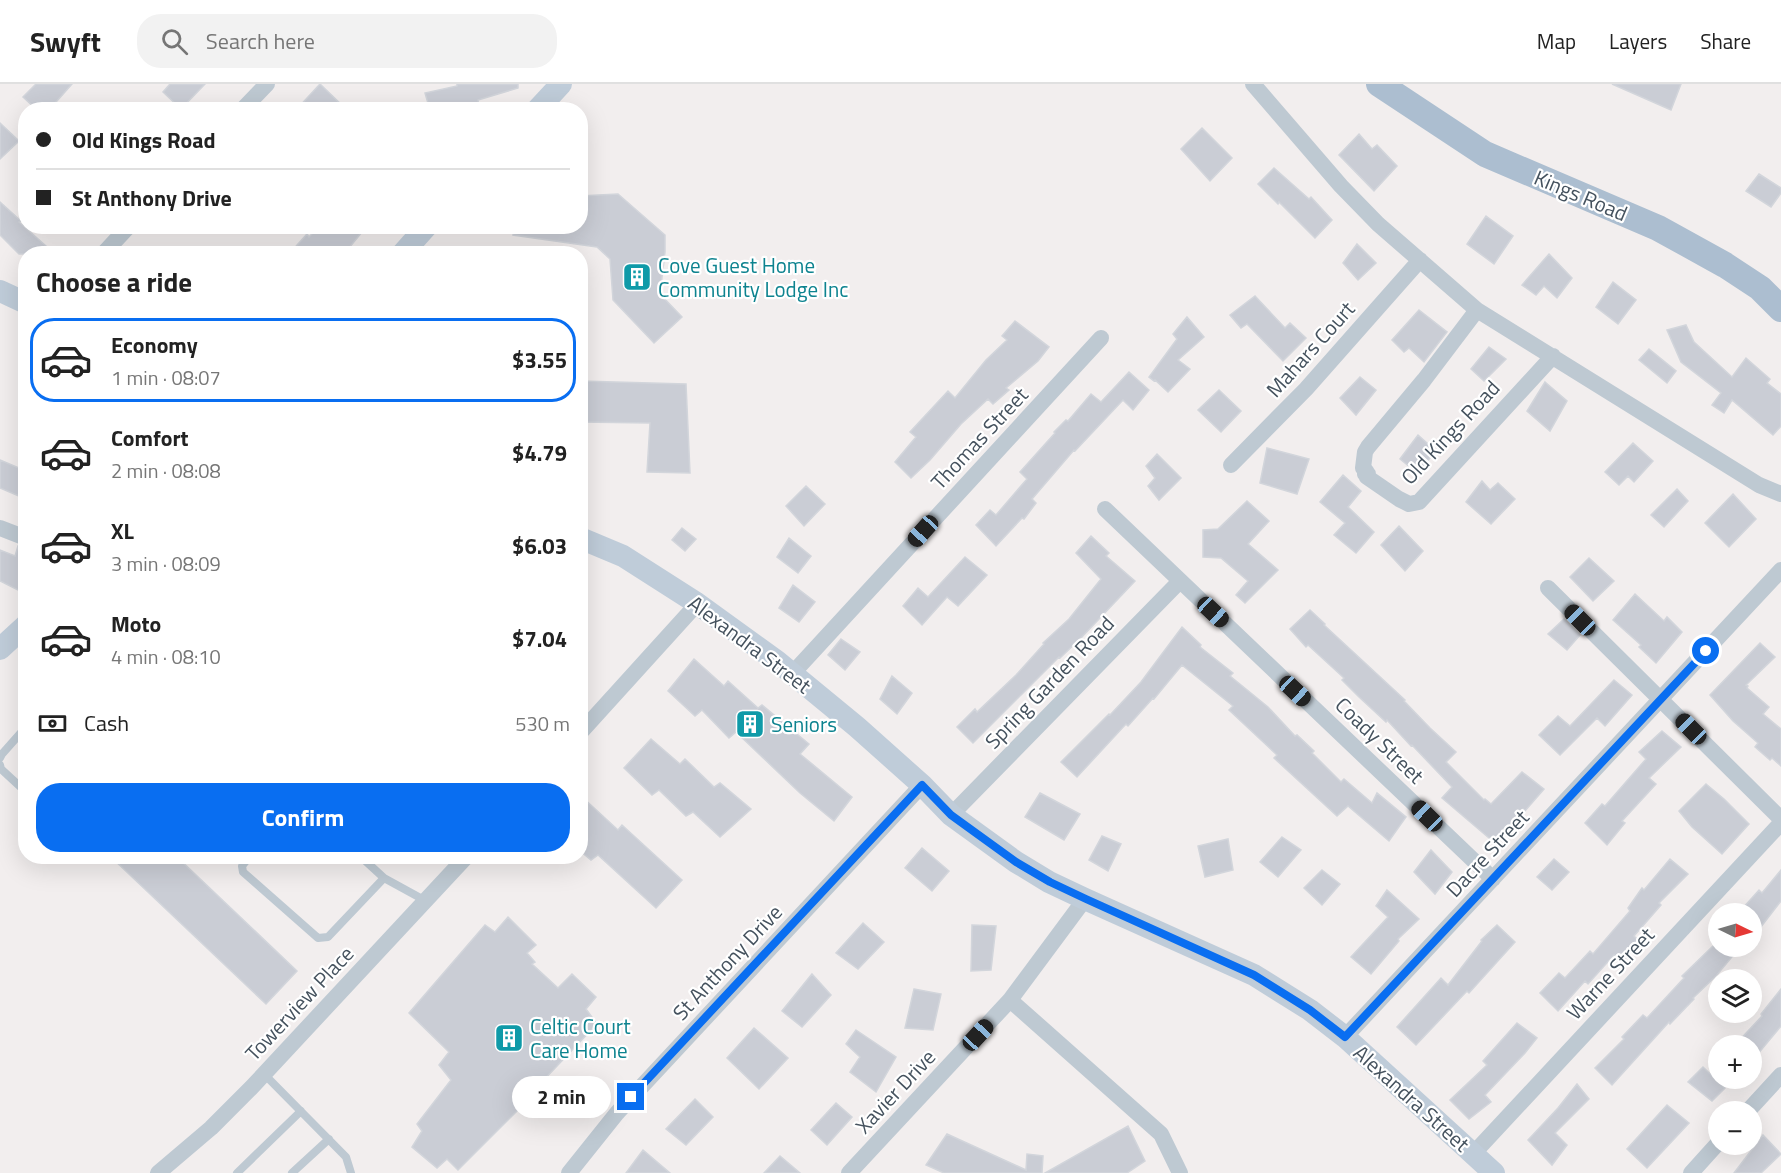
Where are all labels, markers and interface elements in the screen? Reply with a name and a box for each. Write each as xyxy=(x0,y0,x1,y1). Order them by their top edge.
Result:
search box xyxy=(137,14,557,68)
text: Swyft xyxy=(30,20,101,63)
text: Search here xyxy=(206,24,315,58)
icon: search xyxy=(158,25,191,58)
text: Map xyxy=(1537,25,1576,57)
text: Layers xyxy=(1609,25,1667,57)
text: Share xyxy=(1700,25,1751,57)
text: Old Kings Road xyxy=(72,123,216,157)
street label: Kings Road xyxy=(1529,161,1633,229)
text: St Anthony Drive xyxy=(72,181,232,215)
place label: Cove Guest Home Community Lodge Inc xyxy=(658,249,848,305)
text: Choose a ride xyxy=(36,261,192,302)
building icon: Cove Guest Home Community Lodge Inc xyxy=(621,261,653,293)
street label: Mahars Court xyxy=(1258,293,1362,404)
text: Economy xyxy=(111,328,198,362)
icon: car xyxy=(39,333,93,387)
text: $3.55 xyxy=(512,343,567,377)
text: 1 min · 08:07 xyxy=(111,362,221,393)
street label: Old Kings Road xyxy=(1393,372,1507,492)
street label: Thomas Street xyxy=(923,379,1035,496)
text: Comfort xyxy=(111,421,189,455)
icon: car xyxy=(39,426,93,480)
text: $4.79 xyxy=(512,436,567,470)
text: 2 min · 08:08 xyxy=(111,455,221,486)
car xyxy=(904,512,942,550)
text: XL xyxy=(111,514,134,548)
icon: car xyxy=(39,519,93,573)
text: $6.03 xyxy=(512,529,567,563)
text: 3 min · 08:09 xyxy=(111,548,221,579)
street label: Alexandra Street xyxy=(682,587,819,701)
car xyxy=(1194,593,1232,631)
car xyxy=(1561,601,1599,639)
text: Moto xyxy=(111,607,161,641)
street label: Spring Garden Road xyxy=(977,608,1121,756)
icon: car xyxy=(39,612,93,666)
text: $7.04 xyxy=(512,622,567,656)
route start xyxy=(1692,637,1719,664)
text: 4 min · 08:10 xyxy=(111,641,221,672)
car xyxy=(1276,672,1314,710)
street label: Coady Street xyxy=(1328,689,1432,791)
text: Cash xyxy=(84,706,129,740)
icon: cash xyxy=(36,707,69,740)
text: 530 m xyxy=(515,708,570,739)
building icon: Seniors xyxy=(734,708,766,740)
place label: Seniors xyxy=(771,708,837,740)
car xyxy=(1672,710,1710,748)
button: Confirm xyxy=(36,783,570,852)
car xyxy=(1408,797,1446,835)
street label: Dacre Street xyxy=(1438,802,1537,904)
street label: St Anthony Drive xyxy=(665,897,789,1027)
north arrow xyxy=(1708,903,1762,957)
map controls xyxy=(1708,903,1762,1155)
street label: Warne Street xyxy=(1558,919,1662,1027)
street label: Towerview Place xyxy=(237,938,361,1068)
button: layers xyxy=(1708,969,1762,1023)
place label: Celtic Court Care Home xyxy=(530,1010,631,1066)
car xyxy=(959,1016,997,1054)
building icon: Celtic Court Care Home xyxy=(493,1022,525,1054)
button: + xyxy=(1708,1035,1762,1089)
street label: Alexandra Street xyxy=(1347,1037,1478,1159)
street label: Xavier Drive xyxy=(847,1042,943,1140)
callout: 2 min xyxy=(511,1076,610,1118)
text: 2 min xyxy=(537,1081,586,1112)
route end xyxy=(617,1083,644,1110)
button: − xyxy=(1708,1101,1762,1155)

